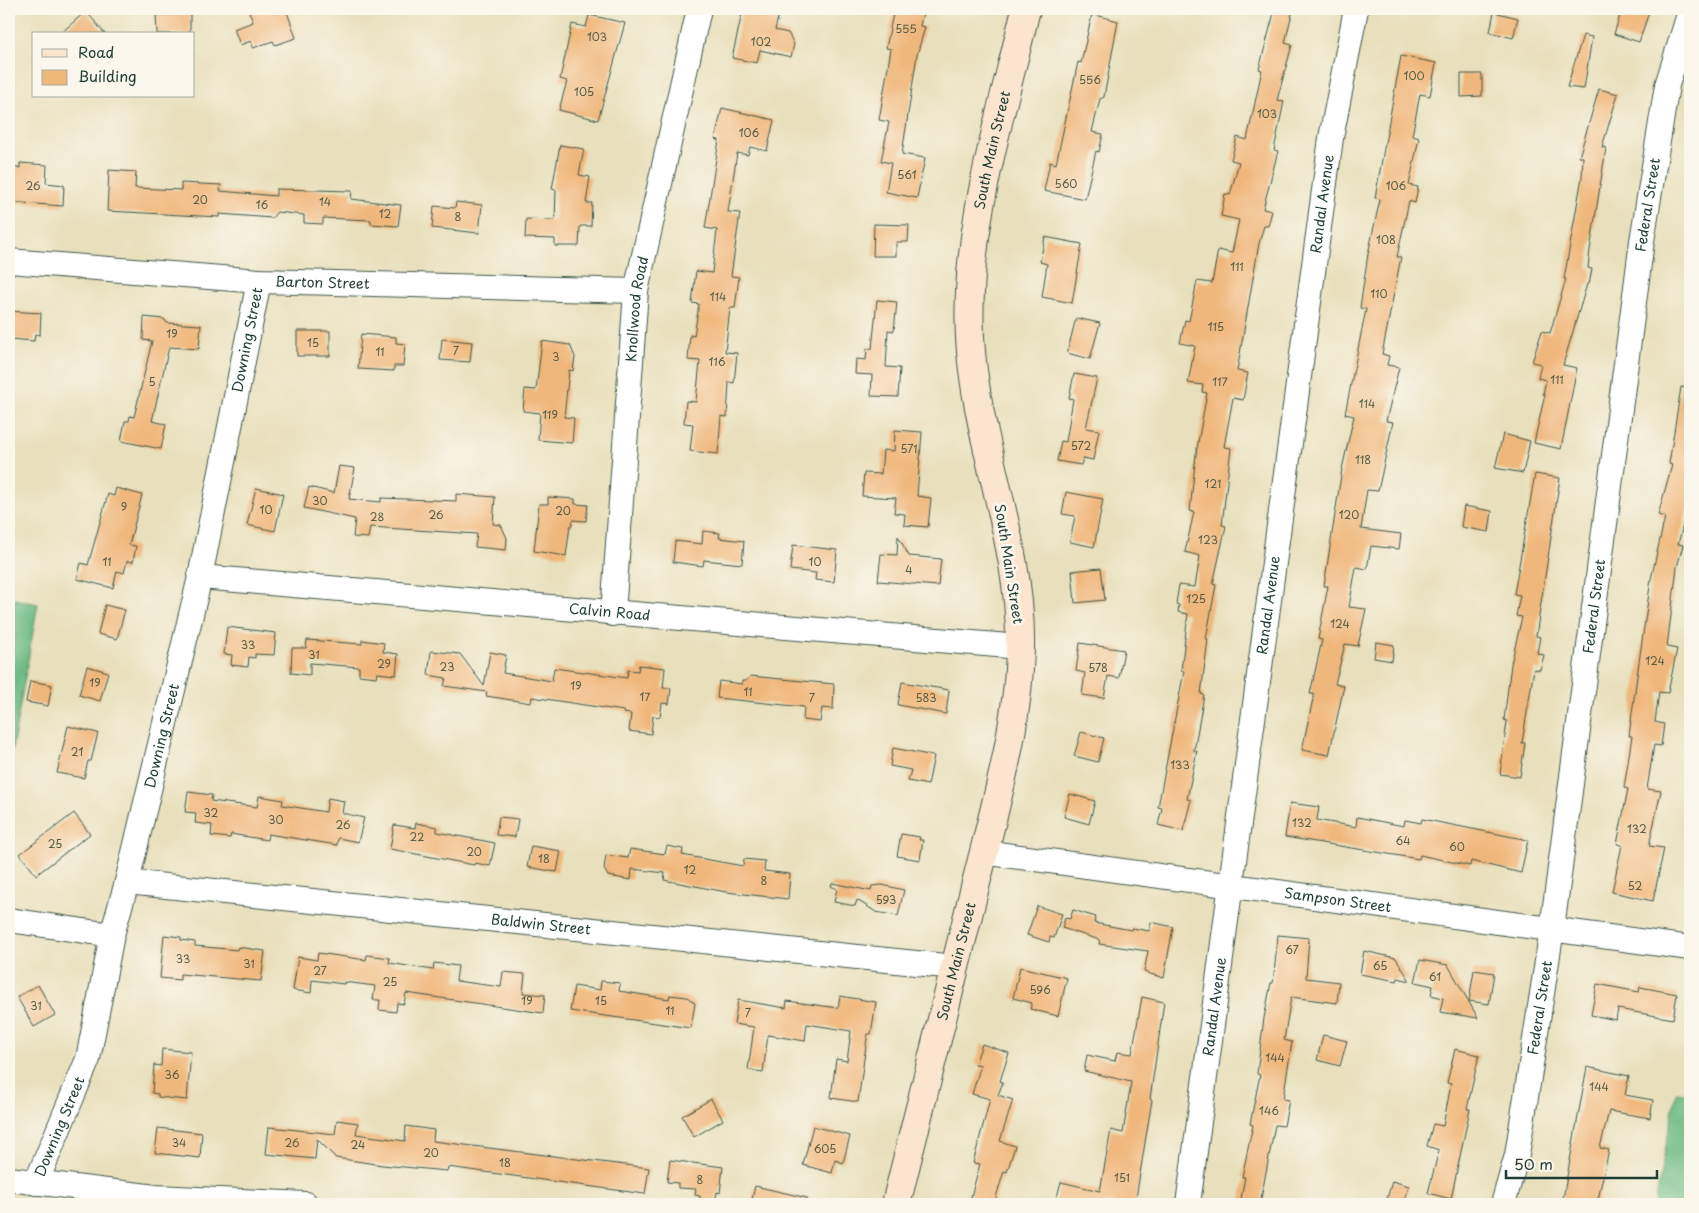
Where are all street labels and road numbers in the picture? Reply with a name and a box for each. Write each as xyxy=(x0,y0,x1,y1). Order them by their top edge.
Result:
street label: South Main Street xyxy=(969,88,1015,211)
street label: Randal Avenue xyxy=(1305,153,1339,255)
street label: Federal Street xyxy=(1630,156,1665,253)
street label: Knollwood Road xyxy=(620,254,653,363)
street label: Barton Street xyxy=(275,270,370,294)
street label: Downing Street xyxy=(226,285,268,395)
street label: South Main Street xyxy=(990,503,1029,626)
street label: Randal Avenue xyxy=(1251,554,1285,656)
street label: Federal Street xyxy=(1577,558,1610,655)
street label: Calvin Road xyxy=(568,598,651,625)
street label: Downing Street xyxy=(139,681,184,790)
street label: Sampson Street xyxy=(1283,882,1393,917)
street label: South Main Street xyxy=(931,900,981,1022)
street label: Baldwin Street xyxy=(490,908,592,940)
street label: Randal Avenue xyxy=(1197,956,1231,1057)
street label: Federal Street xyxy=(1522,959,1557,1056)
street label: Downing Street xyxy=(29,1073,90,1180)

